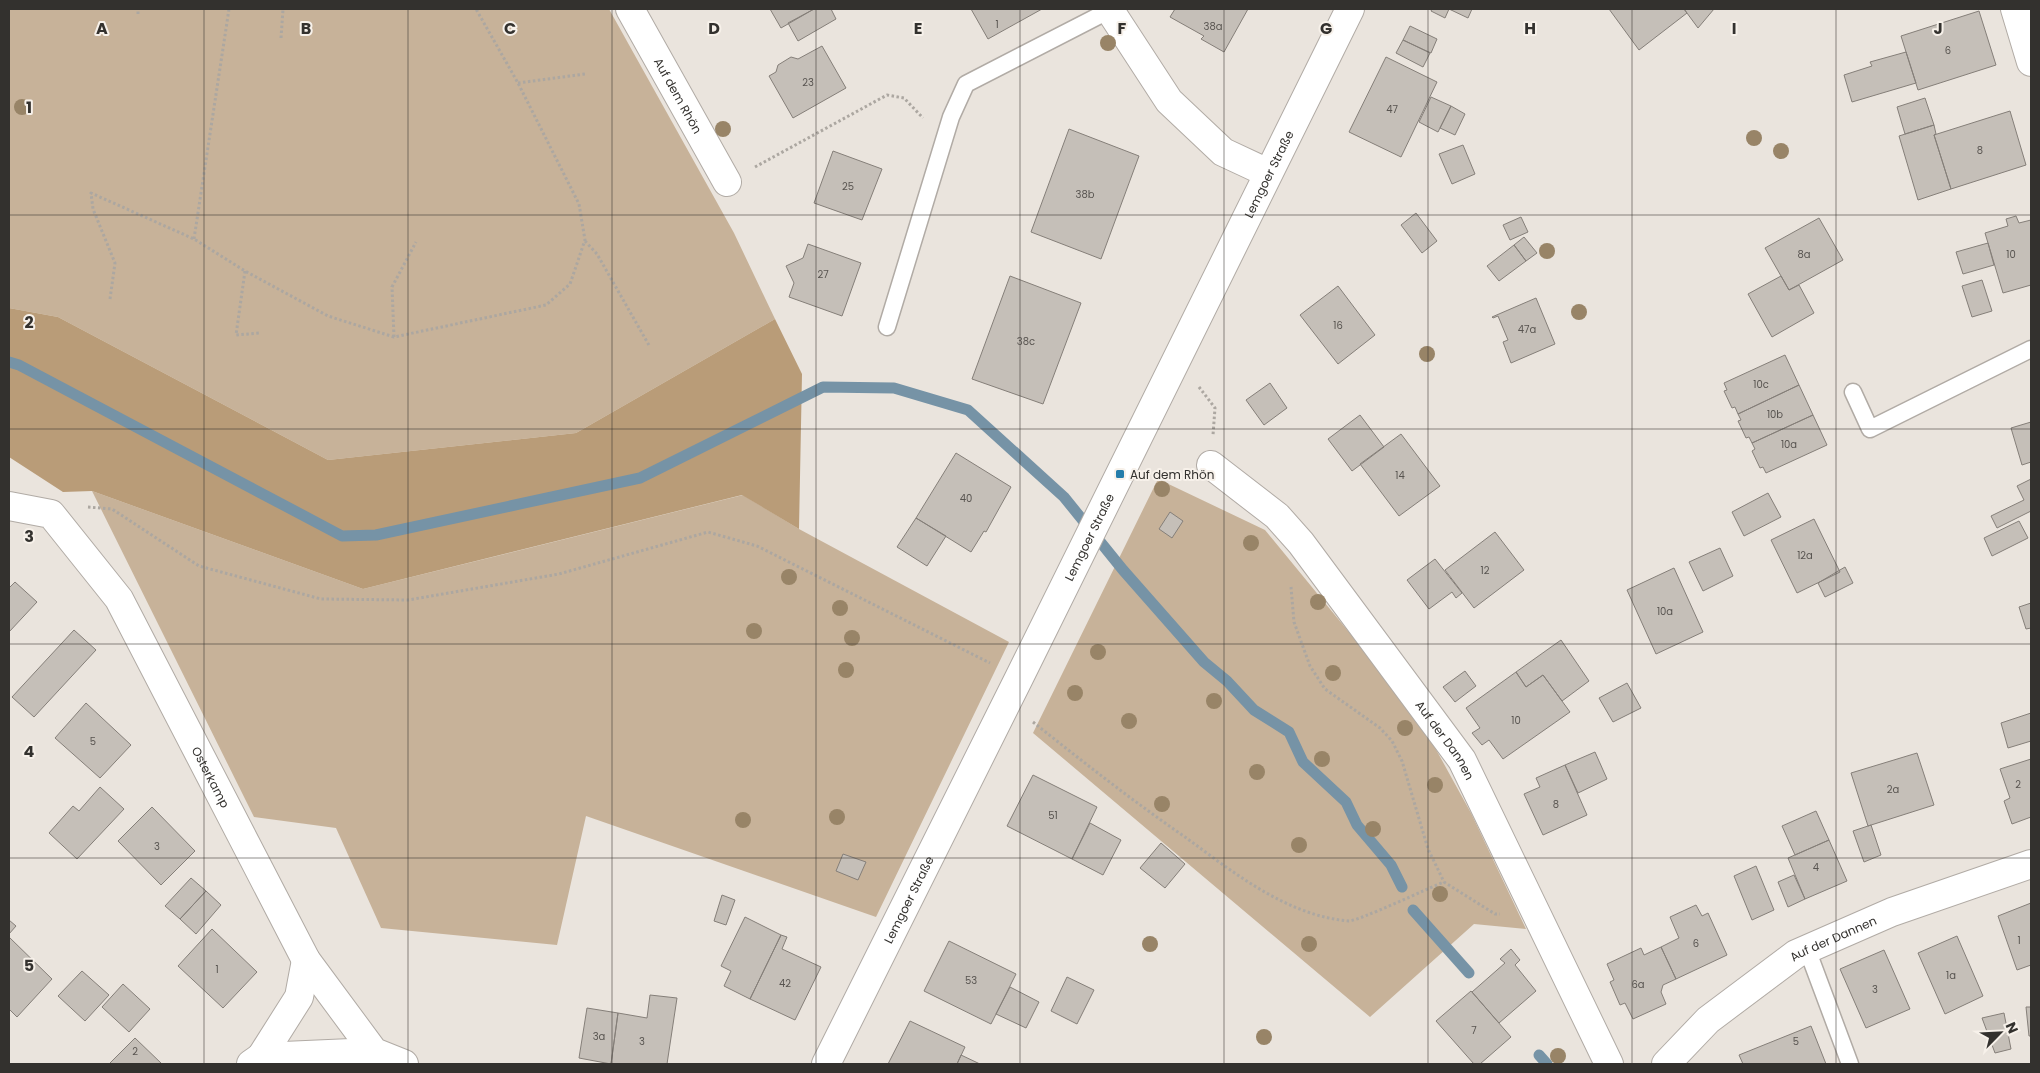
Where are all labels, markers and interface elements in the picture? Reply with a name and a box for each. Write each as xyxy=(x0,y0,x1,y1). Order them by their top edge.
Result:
text: A xyxy=(96,17,108,40)
text: B xyxy=(301,17,311,40)
text: C xyxy=(504,17,516,40)
text: D xyxy=(708,17,720,40)
text: E xyxy=(914,17,922,40)
house number: 1 xyxy=(995,17,999,32)
text: F xyxy=(1118,17,1127,40)
text: G xyxy=(1320,17,1332,40)
text: H xyxy=(1524,17,1536,40)
text: I xyxy=(1732,17,1736,40)
text: J xyxy=(1933,17,1943,40)
house number: 38a xyxy=(1204,19,1222,34)
house number: 6 xyxy=(1945,43,1951,58)
street label: Auf dem Rhön xyxy=(650,54,706,136)
house number: 23 xyxy=(802,75,814,90)
text: 1 xyxy=(26,96,32,119)
house number: 47 xyxy=(1386,102,1398,117)
street label: Lemgoer Straße xyxy=(1240,127,1297,221)
house number: 8 xyxy=(1977,143,1983,158)
house number: 25 xyxy=(842,179,854,194)
house number: 38b xyxy=(1076,187,1095,202)
house number: 8a xyxy=(1797,247,1811,262)
house number: 10 xyxy=(2006,247,2016,262)
house number: 27 xyxy=(817,267,829,282)
text: 2 xyxy=(24,311,34,334)
house number: 16 xyxy=(1333,318,1343,333)
house number: 47a xyxy=(1518,322,1536,337)
house number: 38c xyxy=(1017,334,1035,349)
house number: 10c xyxy=(1753,377,1769,392)
house number: 10b xyxy=(1767,407,1783,422)
house number: 10a xyxy=(1781,437,1797,452)
place label: Auf dem Rhön xyxy=(1130,466,1214,483)
marker: Auf dem Rhön xyxy=(1114,468,1126,480)
house number: 14 xyxy=(1395,468,1405,483)
street label: Lemgoer Straße xyxy=(1060,490,1118,584)
house number: 40 xyxy=(960,491,972,506)
text: 3 xyxy=(24,525,34,548)
house number: 12a xyxy=(1797,548,1813,563)
house number: 12 xyxy=(1481,563,1490,578)
house number: 10a xyxy=(1657,604,1673,619)
street label: Auf der Dannen xyxy=(1412,697,1479,783)
house number: 10 xyxy=(1511,713,1521,728)
house number: 5 xyxy=(90,734,96,749)
text: 4 xyxy=(24,740,35,763)
street label: Osterkamp xyxy=(188,743,234,811)
house number: 2 xyxy=(2015,777,2021,792)
house number: 2a xyxy=(1887,782,1899,797)
house number: 8 xyxy=(1553,797,1559,812)
house number: 51 xyxy=(1048,808,1058,823)
house number: 3 xyxy=(154,839,160,854)
street label: Lemgoer Straße xyxy=(879,853,937,946)
house number: 4 xyxy=(1813,860,1819,875)
street label: Auf der Dannen xyxy=(1786,911,1879,965)
house number: 1 xyxy=(2017,933,2021,948)
house number: 6 xyxy=(1693,936,1699,951)
text: 5 xyxy=(24,954,34,977)
house number: 1 xyxy=(215,962,219,977)
house number: 1a xyxy=(1946,968,1956,983)
house number: 53 xyxy=(965,973,977,988)
house number: 42 xyxy=(779,976,791,991)
house number: 6a xyxy=(1631,977,1645,992)
house number: 3 xyxy=(1872,982,1878,997)
north arrow xyxy=(1975,1008,2025,1058)
text: N xyxy=(2001,1019,2023,1037)
house number: 7 xyxy=(1471,1023,1477,1038)
house number: 3a xyxy=(593,1029,605,1044)
house number: 3 xyxy=(639,1034,645,1049)
house number: 5 xyxy=(1793,1034,1799,1049)
house number: 2 xyxy=(132,1044,138,1059)

